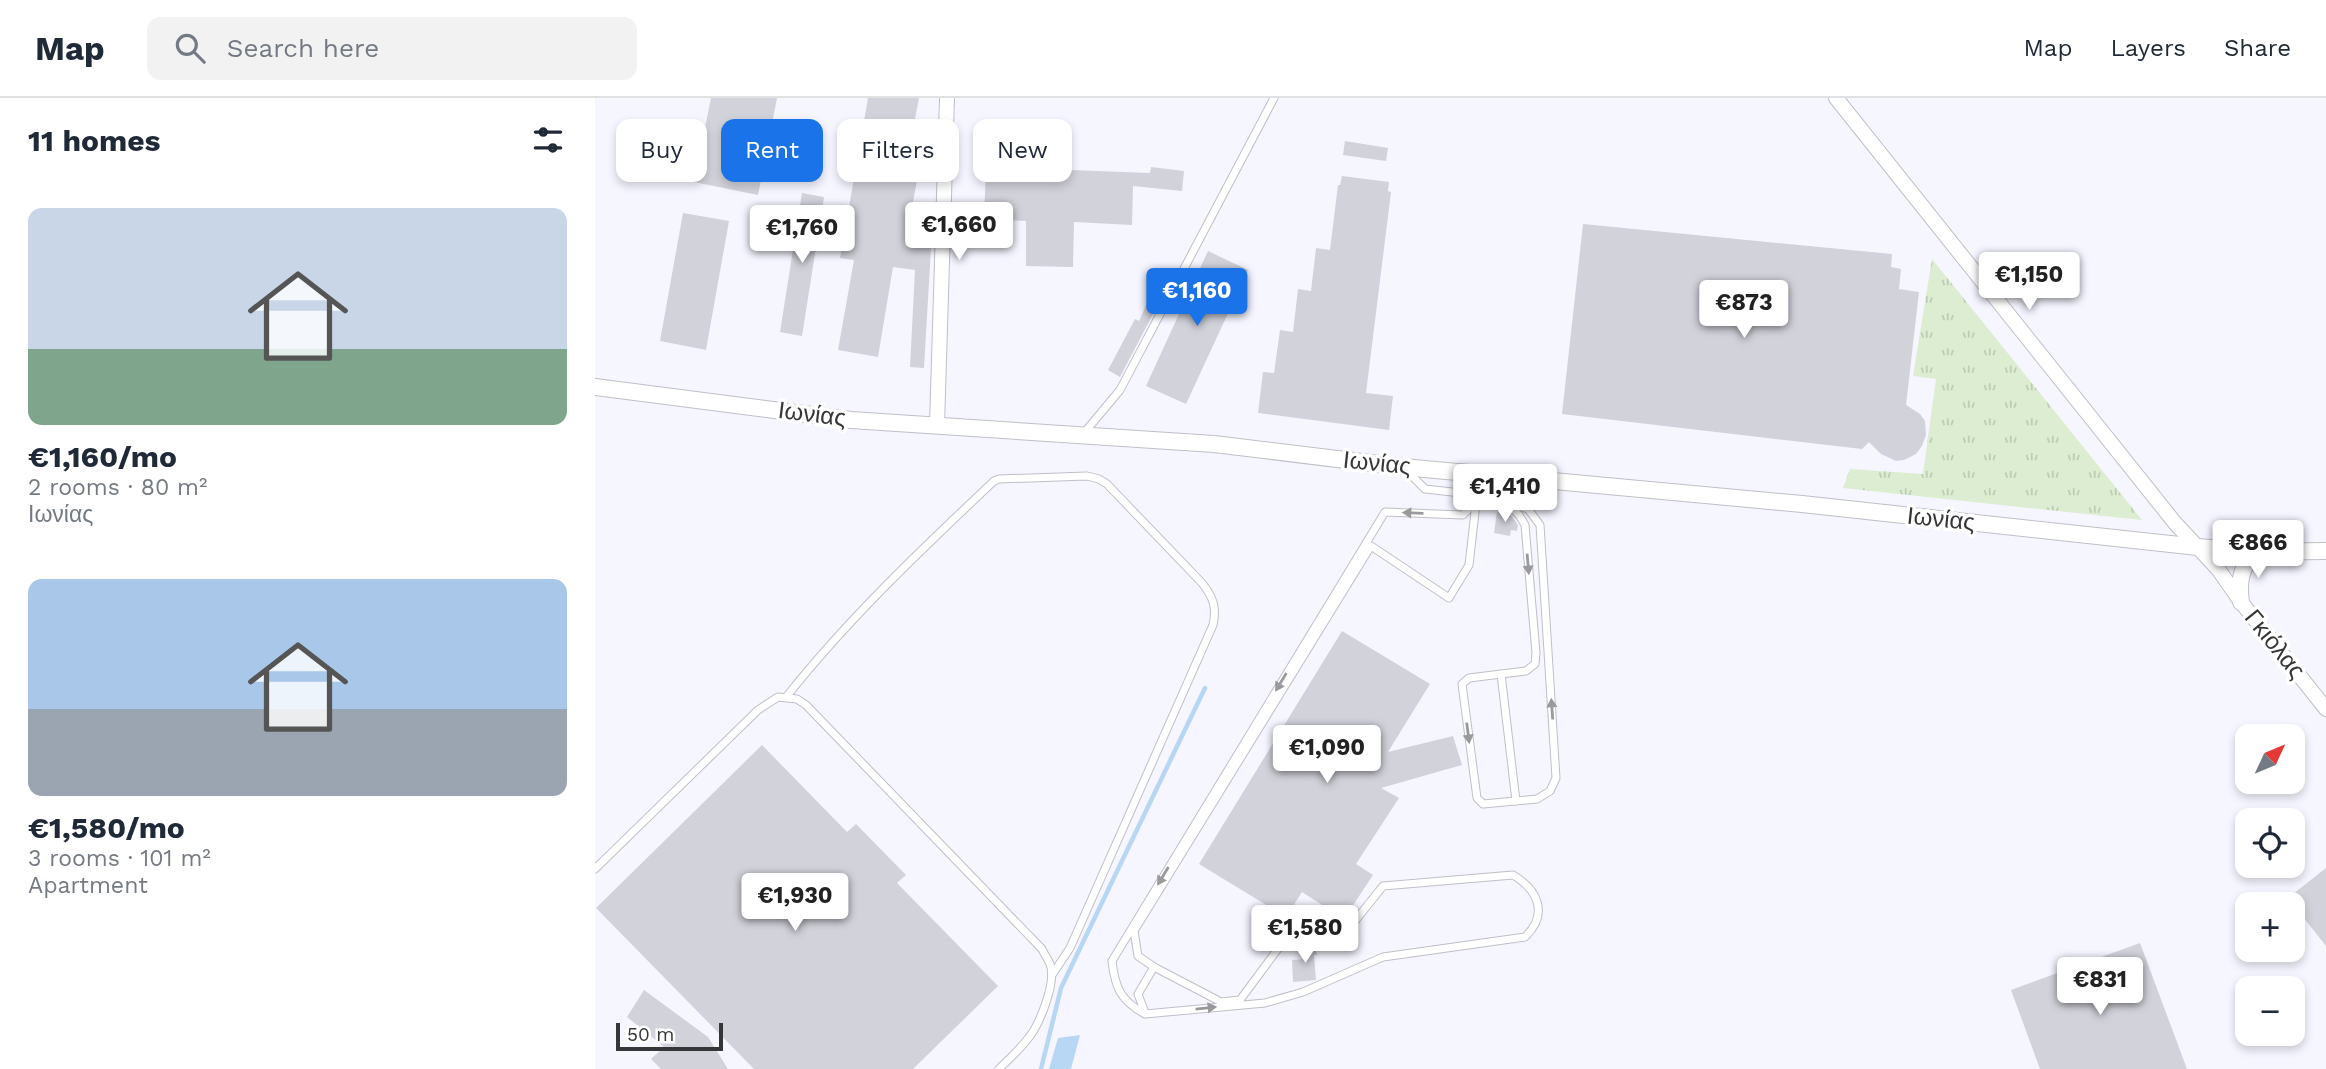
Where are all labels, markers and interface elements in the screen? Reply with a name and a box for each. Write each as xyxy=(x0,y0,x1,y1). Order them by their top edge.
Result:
search box xyxy=(147,17,637,80)
text: Map xyxy=(35,29,105,68)
icon: search xyxy=(171,29,209,67)
text: Search here xyxy=(227,33,379,63)
text: Map xyxy=(2024,34,2072,62)
text: Layers xyxy=(2110,34,2186,62)
text: Share xyxy=(2224,34,2291,62)
chip: Buy xyxy=(616,119,707,182)
chip: Rent xyxy=(721,119,823,182)
chip: Filters xyxy=(837,119,959,182)
chip: New xyxy=(973,119,1072,182)
icon: filters xyxy=(529,121,567,159)
text: 11 homes xyxy=(28,123,161,158)
pin: €1,660 xyxy=(902,202,1016,262)
pin: €1,760 xyxy=(745,206,859,265)
text: €1,660 xyxy=(921,211,997,238)
text: €1,760 xyxy=(766,214,838,241)
pin: €1,150 xyxy=(1972,252,2086,312)
icon: home xyxy=(235,253,361,379)
text: €1,150 xyxy=(1995,261,2063,288)
pin: €1,160 xyxy=(1140,268,1254,328)
text: €1,160 xyxy=(1162,277,1232,304)
pin: €873 xyxy=(1703,280,1785,340)
text: €873 xyxy=(1715,289,1773,316)
street label: Ιωνίας xyxy=(776,396,848,432)
text: €1,160/mo xyxy=(28,439,177,474)
street label: Ιωνίας xyxy=(1342,446,1412,480)
pin: €1,410 xyxy=(1448,464,1562,524)
text: €1,410 xyxy=(1469,473,1541,500)
text: 2 rooms · 80 m² xyxy=(28,474,207,501)
text: Ιωνίας xyxy=(28,501,93,528)
street label: Ιωνίας xyxy=(1906,502,1976,536)
one-way arrow xyxy=(1402,507,1424,518)
pin: €866 xyxy=(2217,520,2299,580)
text: €866 xyxy=(2229,529,2287,556)
one-way arrow xyxy=(1523,554,1534,576)
street label: Γκιόλας xyxy=(2239,604,2311,684)
icon: home xyxy=(235,624,361,750)
one-way arrow xyxy=(1275,672,1288,692)
one-way arrow xyxy=(1546,698,1557,720)
one-way arrow xyxy=(1463,723,1474,745)
north arrow xyxy=(2235,724,2305,794)
map controls xyxy=(2235,724,2305,1046)
pin: €1,090 xyxy=(1270,726,1384,785)
text: €1,090 xyxy=(1289,734,1365,761)
button: locate xyxy=(2235,808,2305,878)
text: €1,580/mo xyxy=(28,810,185,845)
text: 3 rooms · 101 m² xyxy=(28,845,211,872)
one-way arrow xyxy=(1157,867,1169,886)
text: Apartment xyxy=(28,872,148,899)
pin: €1,930 xyxy=(738,874,852,933)
text: €1,930 xyxy=(757,882,833,909)
button: + xyxy=(2235,892,2305,962)
pin: €1,580 xyxy=(1248,906,1362,965)
text: €1,580 xyxy=(1267,914,1343,941)
pin: €831 xyxy=(2059,958,2141,1017)
text: €831 xyxy=(2073,966,2127,993)
button: − xyxy=(2235,976,2305,1046)
one-way arrow xyxy=(1195,1003,1217,1014)
scale bar xyxy=(616,1020,723,1052)
text: 50 m xyxy=(627,1023,674,1046)

